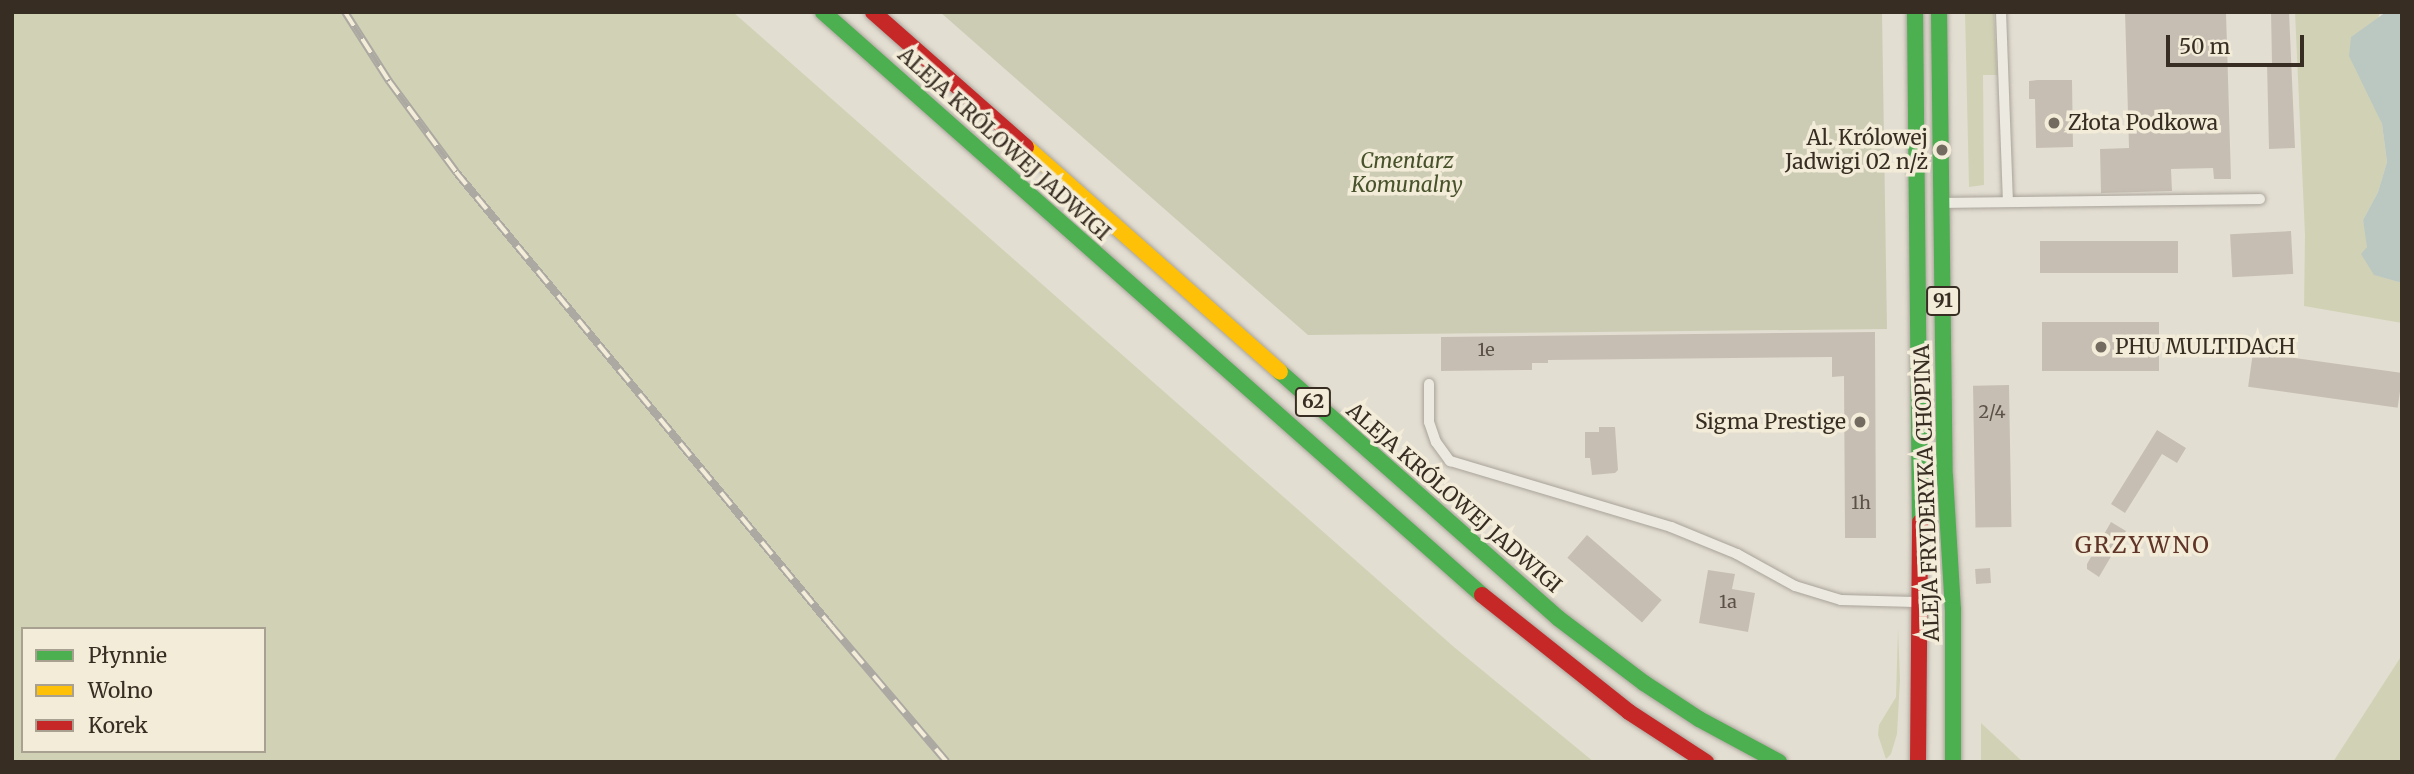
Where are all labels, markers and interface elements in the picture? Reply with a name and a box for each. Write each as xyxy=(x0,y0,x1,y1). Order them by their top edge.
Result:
scale bar xyxy=(2169,21,2307,65)
text: 50 m xyxy=(2179,33,2230,60)
street label: ALEJA KRÓLOWEJ JADWIGI xyxy=(893,42,1115,246)
place label: Złota Podkowa xyxy=(2068,110,2218,136)
marker: Złota Podkowa xyxy=(2046,115,2062,131)
place label: Al. Królowej Jadwigi 02 n/ż xyxy=(1785,125,1928,175)
marker: Al. Królowej Jadwigi 02 n/ż xyxy=(1934,142,1950,158)
park label: Cmentarz Komunalny xyxy=(1351,148,1463,198)
road number: 91 xyxy=(1926,286,1960,316)
place label: PHU MULTIDACH xyxy=(2115,334,2295,360)
house number: 1e xyxy=(1477,339,1495,361)
marker: PHU MULTIDACH xyxy=(2093,339,2109,355)
street label: ALEJA FRYDERYKA CHOPINA xyxy=(1909,344,1945,642)
road number: 62 xyxy=(1294,386,1332,418)
street label: ALEJA KRÓLOWEJ JADWIGI xyxy=(1341,398,1567,598)
house number: 2/4 xyxy=(1978,401,2006,423)
place label: Sigma Prestige xyxy=(1695,409,1846,435)
marker: Sigma Prestige xyxy=(1852,414,1868,430)
house number: 1h xyxy=(1851,492,1871,514)
district label: GRZYWNO xyxy=(2076,531,2210,559)
house number: 1a xyxy=(1719,591,1737,613)
legend xyxy=(21,627,266,753)
text: Płynnie xyxy=(88,642,167,669)
text: Wolno xyxy=(88,677,153,704)
text: Korek xyxy=(88,712,148,739)

